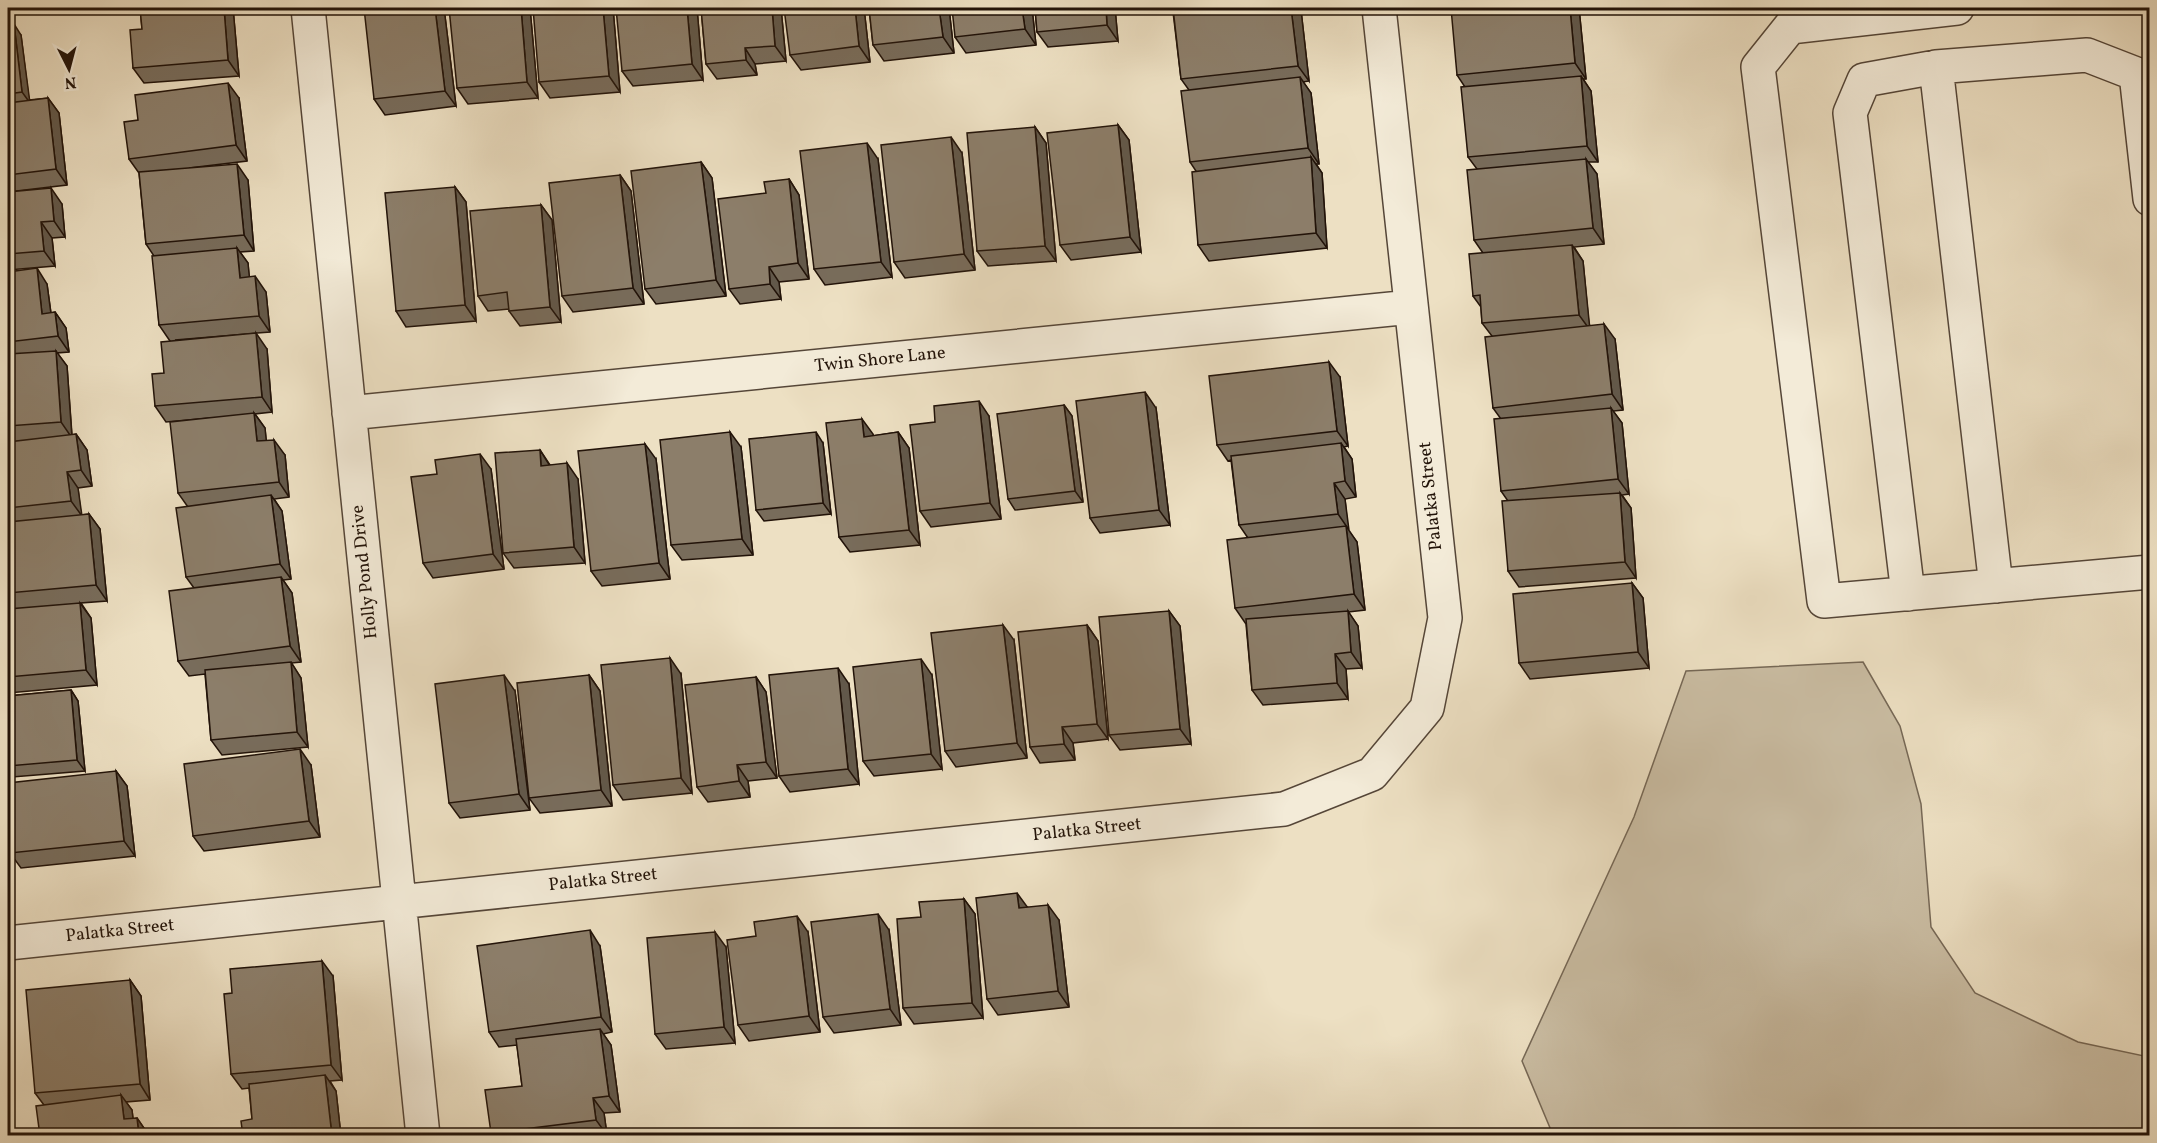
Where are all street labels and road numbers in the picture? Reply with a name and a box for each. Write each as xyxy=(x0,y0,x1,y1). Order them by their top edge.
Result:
street label: Twin Shore Lane xyxy=(813,341,947,379)
street label: Palatka Street xyxy=(1413,440,1449,552)
street label: Holly Pond Drive xyxy=(346,504,384,640)
street label: Palatka Street xyxy=(1031,812,1143,848)
street label: Palatka Street xyxy=(547,862,659,898)
street label: Palatka Street xyxy=(64,913,176,949)

